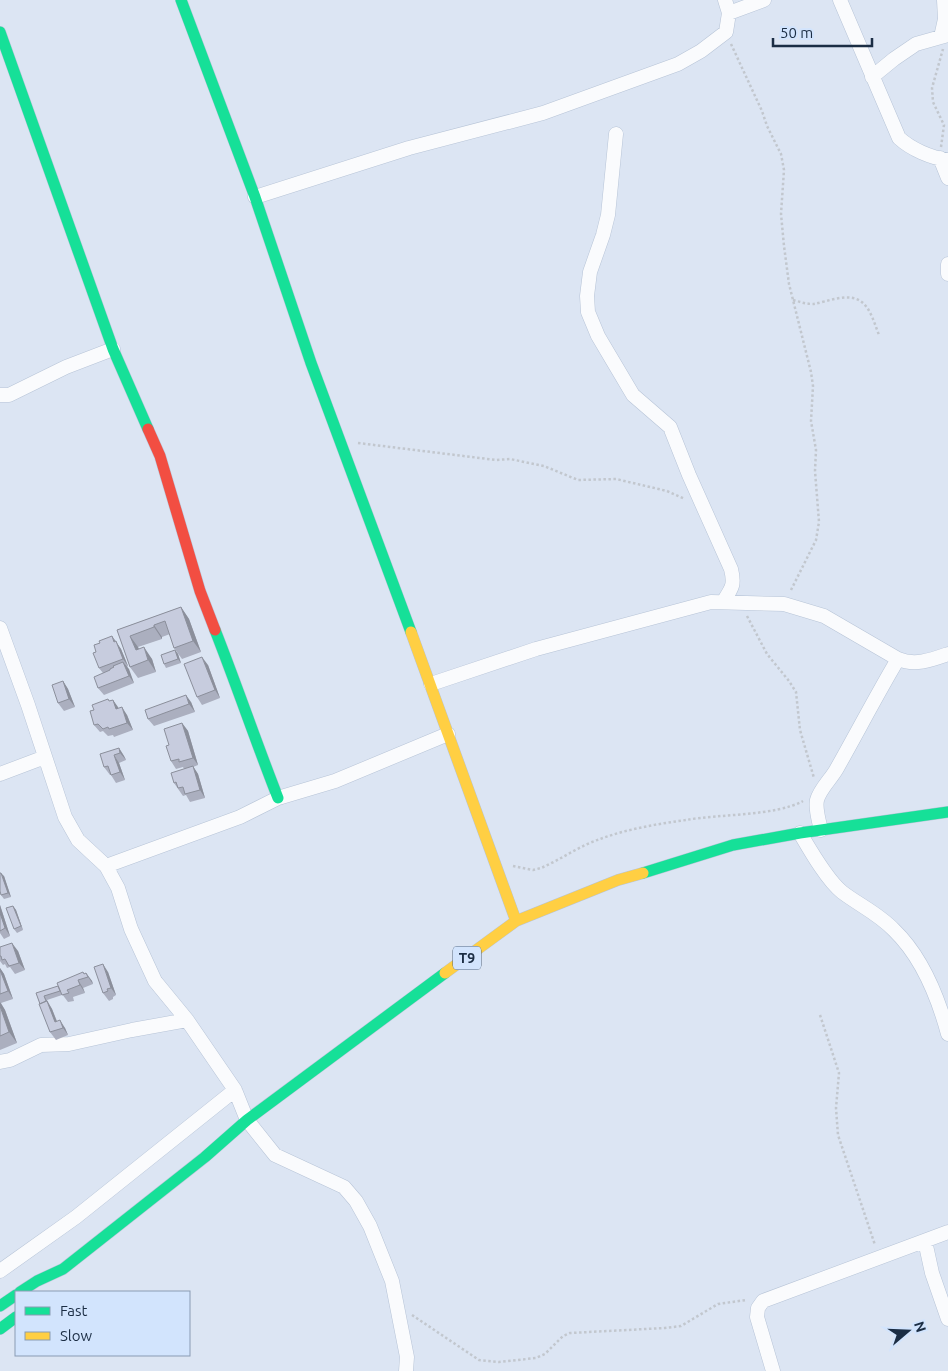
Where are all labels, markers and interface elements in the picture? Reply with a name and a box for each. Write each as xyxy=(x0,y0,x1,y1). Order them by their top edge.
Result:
scale bar xyxy=(773,15,872,47)
text: 50 m xyxy=(780,24,813,41)
road number: T9 xyxy=(453,946,481,970)
legend xyxy=(15,1291,190,1356)
text: Fast xyxy=(60,1302,88,1319)
north arrow xyxy=(883,1306,933,1356)
text: N xyxy=(911,1319,930,1334)
text: Slow xyxy=(60,1327,93,1344)

